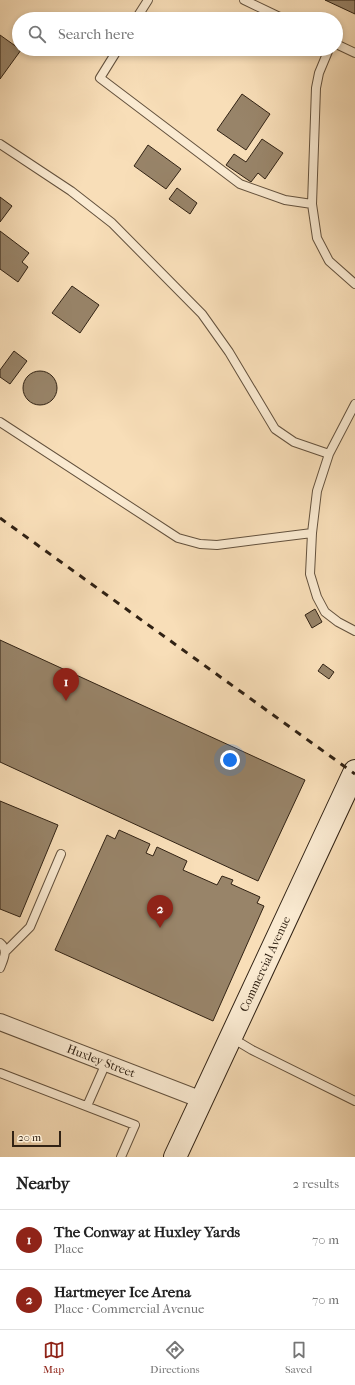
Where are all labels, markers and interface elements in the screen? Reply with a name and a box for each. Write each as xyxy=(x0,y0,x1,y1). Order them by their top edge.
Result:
search box xyxy=(12,12,343,56)
icon: search xyxy=(26,23,48,45)
text: Search here xyxy=(58,25,134,43)
pin: 1 xyxy=(53,668,79,701)
your location xyxy=(220,750,240,770)
pin: 2 xyxy=(147,895,173,928)
street label: Commercial Avenue xyxy=(237,914,293,1014)
street label: Huxley Street xyxy=(65,1042,138,1081)
scale bar xyxy=(12,1129,61,1148)
text: 20 m xyxy=(18,1131,41,1144)
text: Nearby xyxy=(16,1173,70,1193)
text: 2 results xyxy=(293,1176,339,1191)
text: The Conway at Huxley Yards xyxy=(54,1223,240,1241)
text: 1 xyxy=(27,1232,31,1247)
text: 70 m xyxy=(312,1232,339,1247)
text: Place xyxy=(54,1241,84,1256)
text: Hartmeyer Ice Arena xyxy=(54,1283,191,1301)
text: 2 xyxy=(26,1292,32,1307)
text: 70 m xyxy=(312,1292,339,1307)
text: Place · Commercial Avenue xyxy=(54,1301,205,1316)
tab: Map xyxy=(43,1339,65,1376)
tab: Directions xyxy=(150,1339,200,1376)
tab: Saved xyxy=(285,1339,312,1376)

